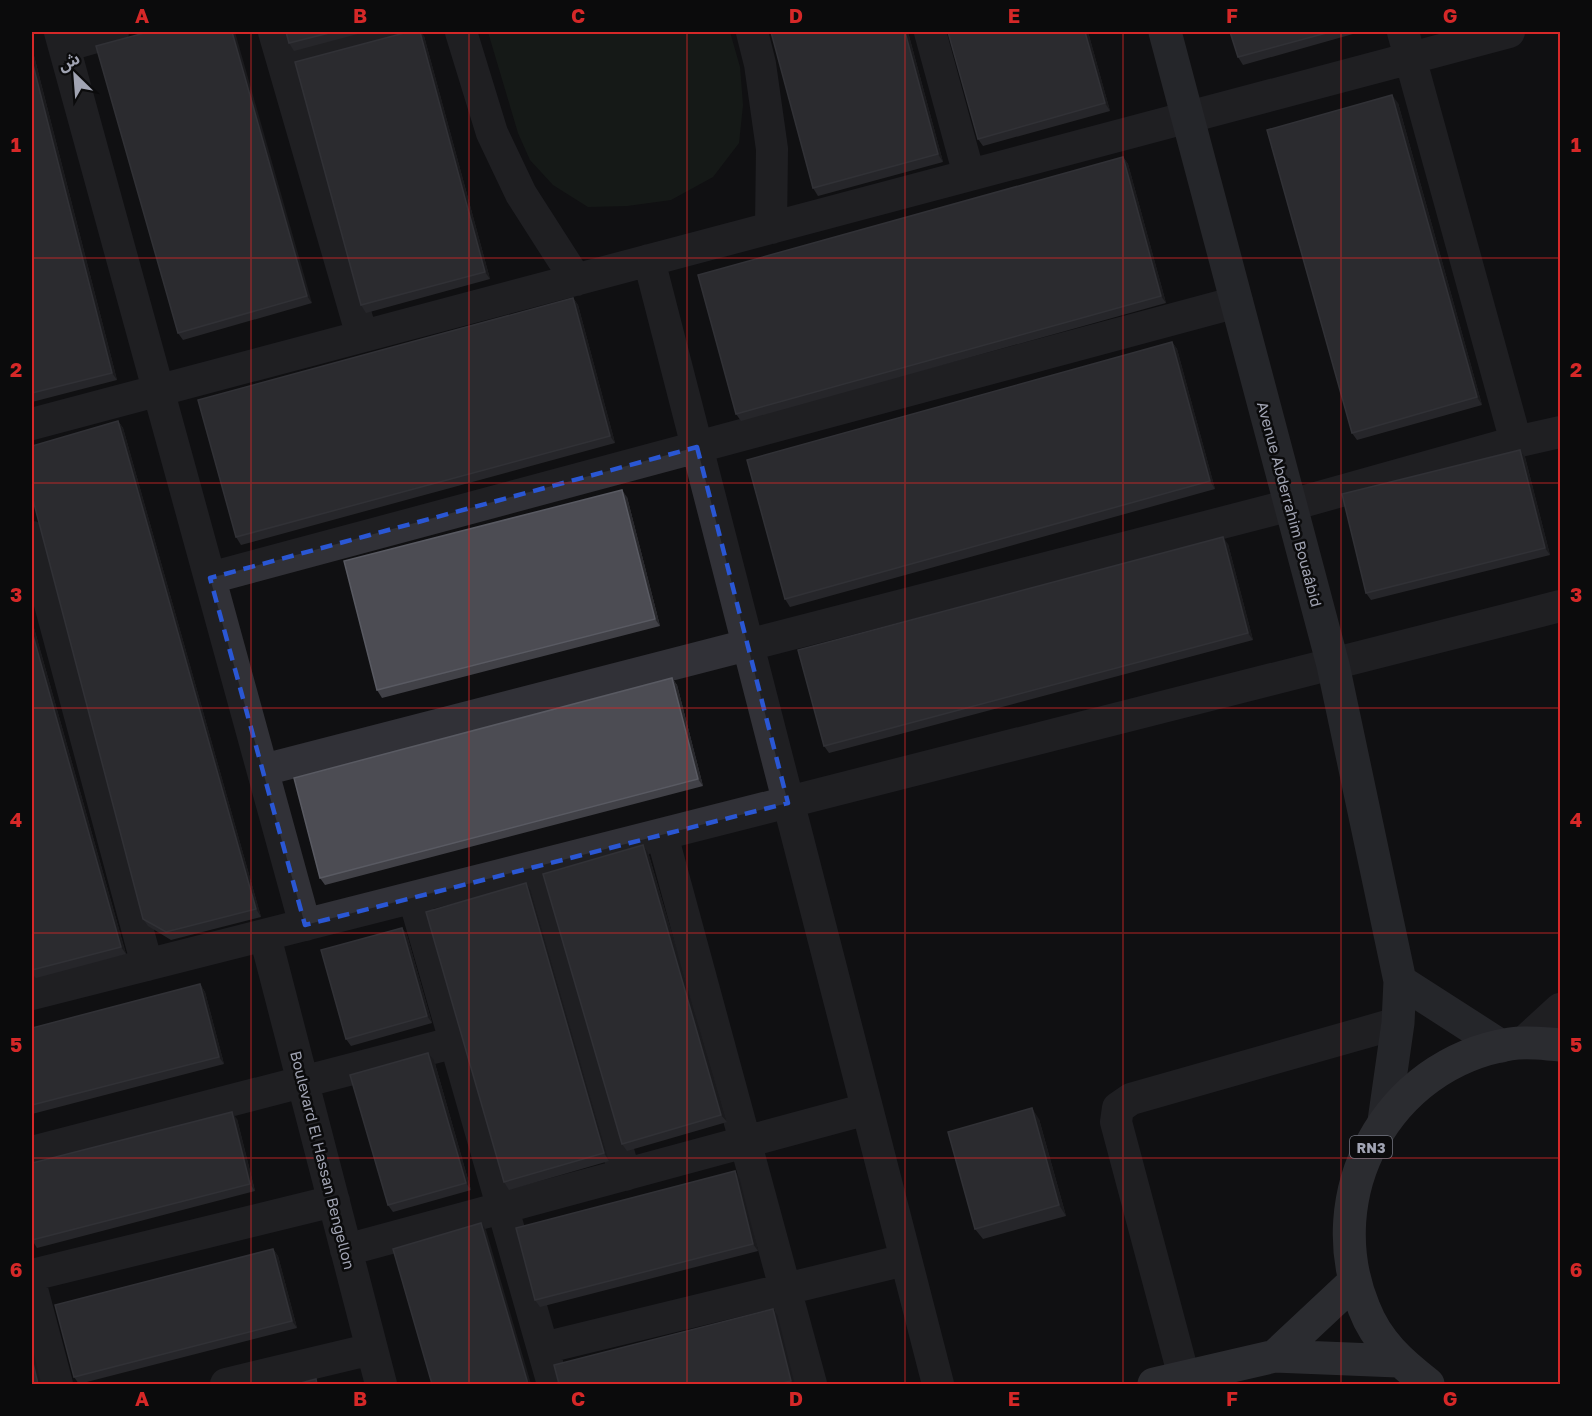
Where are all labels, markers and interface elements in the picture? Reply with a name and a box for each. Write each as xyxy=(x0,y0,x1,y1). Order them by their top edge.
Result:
text: A xyxy=(135,3,149,27)
text: B xyxy=(353,3,367,27)
text: C xyxy=(571,3,585,27)
text: D xyxy=(789,3,803,27)
text: E xyxy=(1008,3,1020,27)
text: F xyxy=(1226,3,1238,27)
text: G xyxy=(1443,3,1457,27)
north arrow xyxy=(45,45,105,105)
text: ش xyxy=(55,48,83,75)
text: 1 xyxy=(11,132,21,156)
text: 1 xyxy=(1571,132,1581,156)
text: 2 xyxy=(10,357,22,381)
text: 2 xyxy=(1570,357,1582,381)
street label: Avenue Abderrahim Bouaâbid xyxy=(1254,399,1326,609)
text: 3 xyxy=(10,582,22,606)
text: 3 xyxy=(1570,582,1582,606)
text: 4 xyxy=(10,807,22,831)
text: 4 xyxy=(1570,807,1582,831)
text: 5 xyxy=(10,1032,22,1056)
text: 5 xyxy=(1570,1032,1582,1056)
street label: Boulevard El Hassan Bengellon xyxy=(287,1049,359,1271)
road number: RN3 xyxy=(1350,1136,1392,1158)
text: 6 xyxy=(10,1257,22,1281)
text: 6 xyxy=(1570,1257,1582,1281)
text: A xyxy=(135,1386,149,1410)
text: B xyxy=(353,1386,367,1410)
text: C xyxy=(571,1386,585,1410)
text: D xyxy=(789,1386,803,1410)
text: E xyxy=(1008,1386,1020,1410)
text: F xyxy=(1226,1386,1238,1410)
text: G xyxy=(1443,1386,1457,1410)

